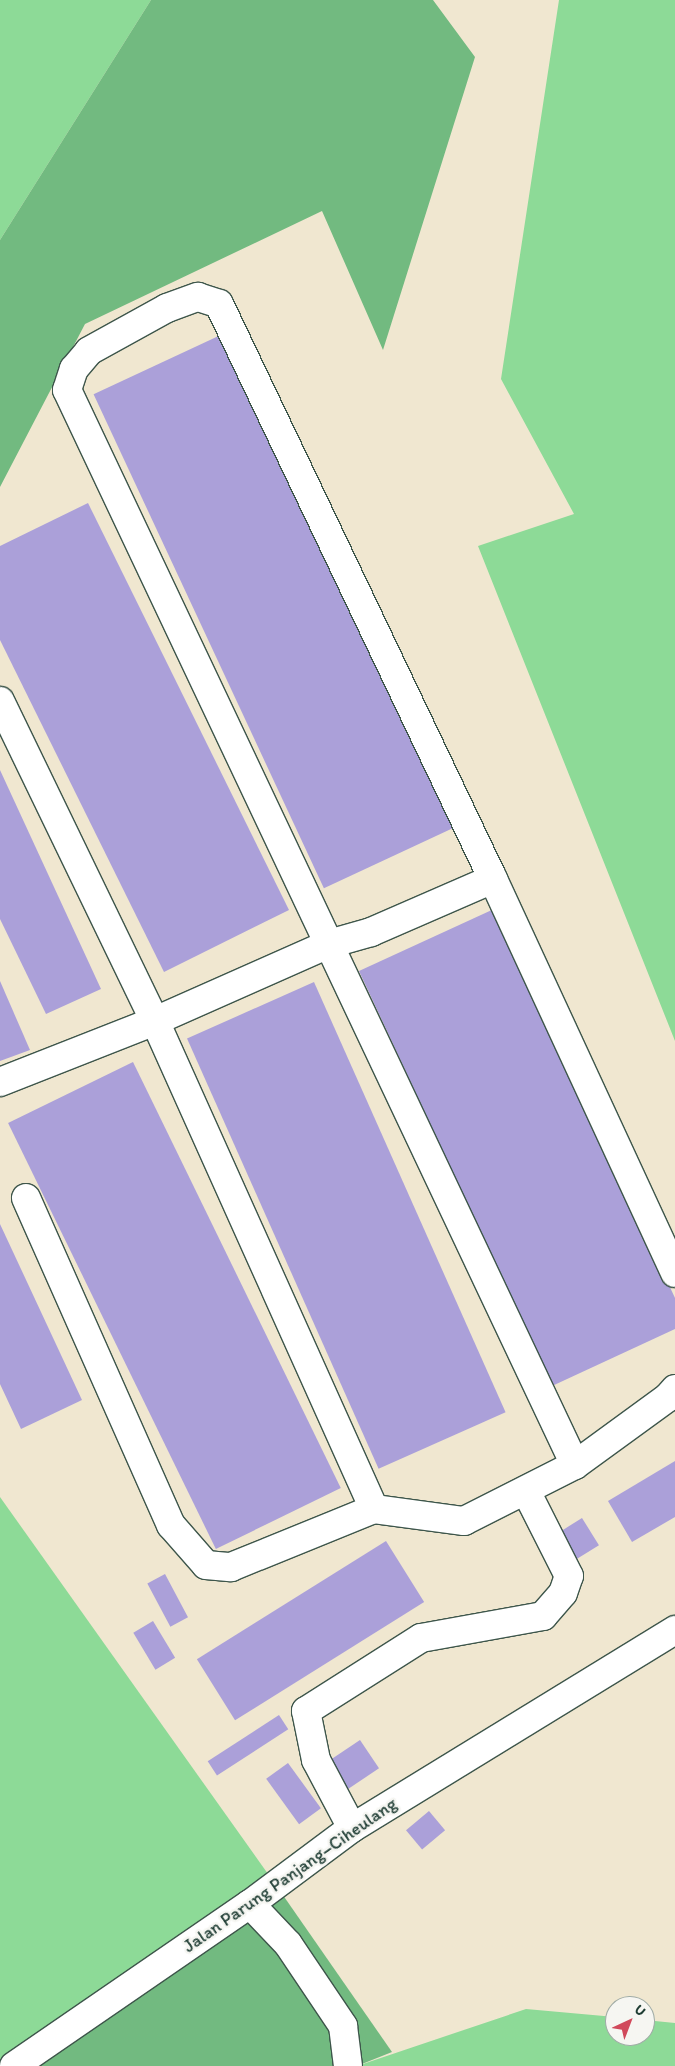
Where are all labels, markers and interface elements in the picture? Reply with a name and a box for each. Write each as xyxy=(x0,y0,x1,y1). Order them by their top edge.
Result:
street label: Jalan Parung Panjang–Ciheulang xyxy=(180,1793,400,1957)
north arrow xyxy=(605,1996,655,2046)
text: U xyxy=(631,2001,649,2020)

